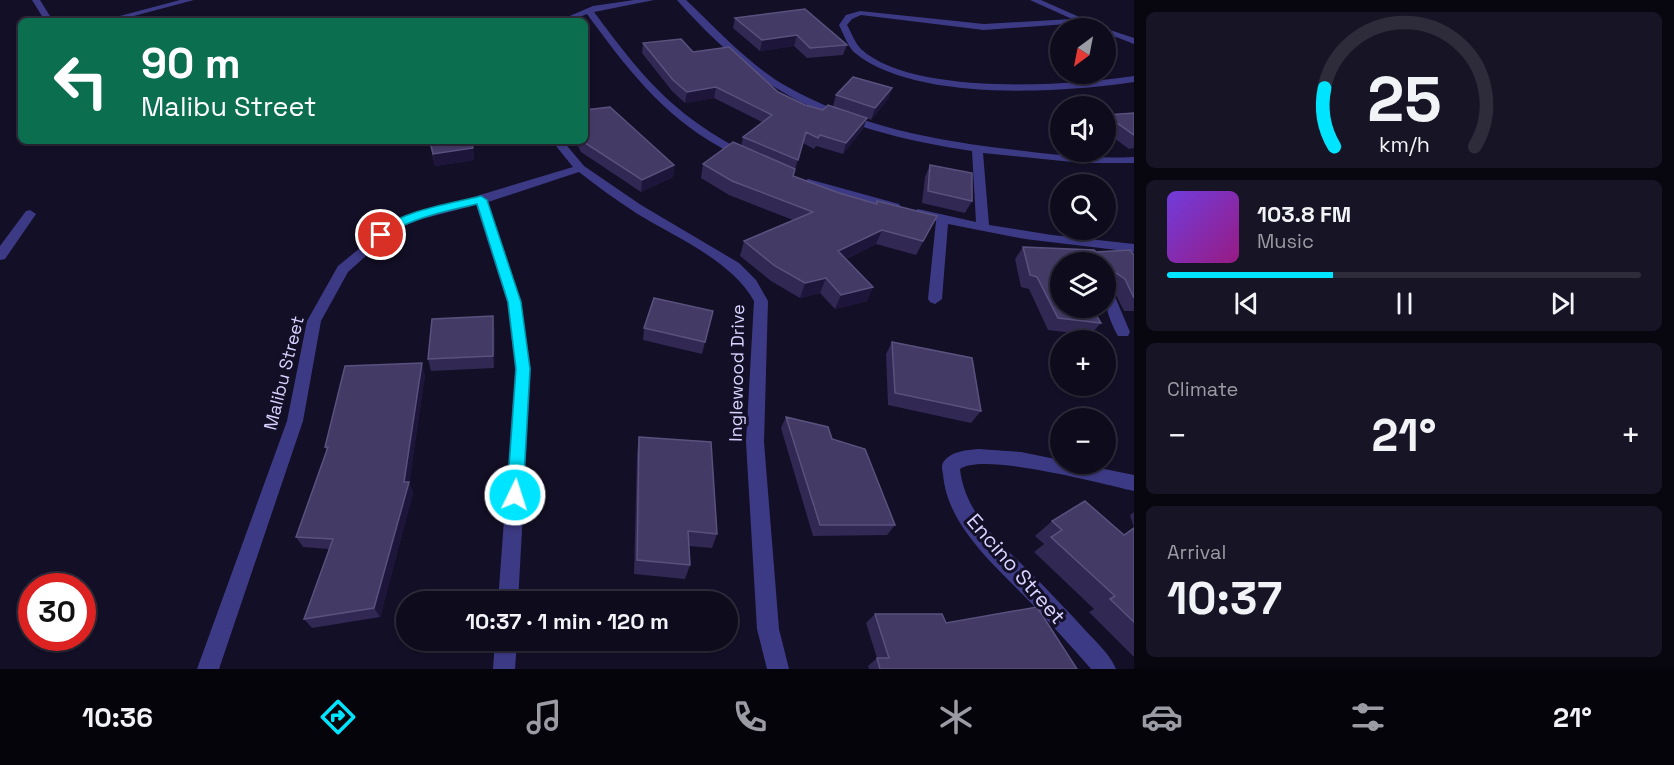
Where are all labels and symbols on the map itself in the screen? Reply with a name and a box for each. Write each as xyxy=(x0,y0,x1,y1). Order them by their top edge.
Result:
north arrow xyxy=(1050,18,1116,84)
pin xyxy=(355,209,406,260)
street label: Inglewood Drive xyxy=(724,304,749,442)
street label: Malibu Street xyxy=(258,313,309,432)
position arrow xyxy=(483,463,547,527)
street label: Encino Street xyxy=(961,508,1072,630)
speed limit sign: 30 xyxy=(18,573,96,651)

